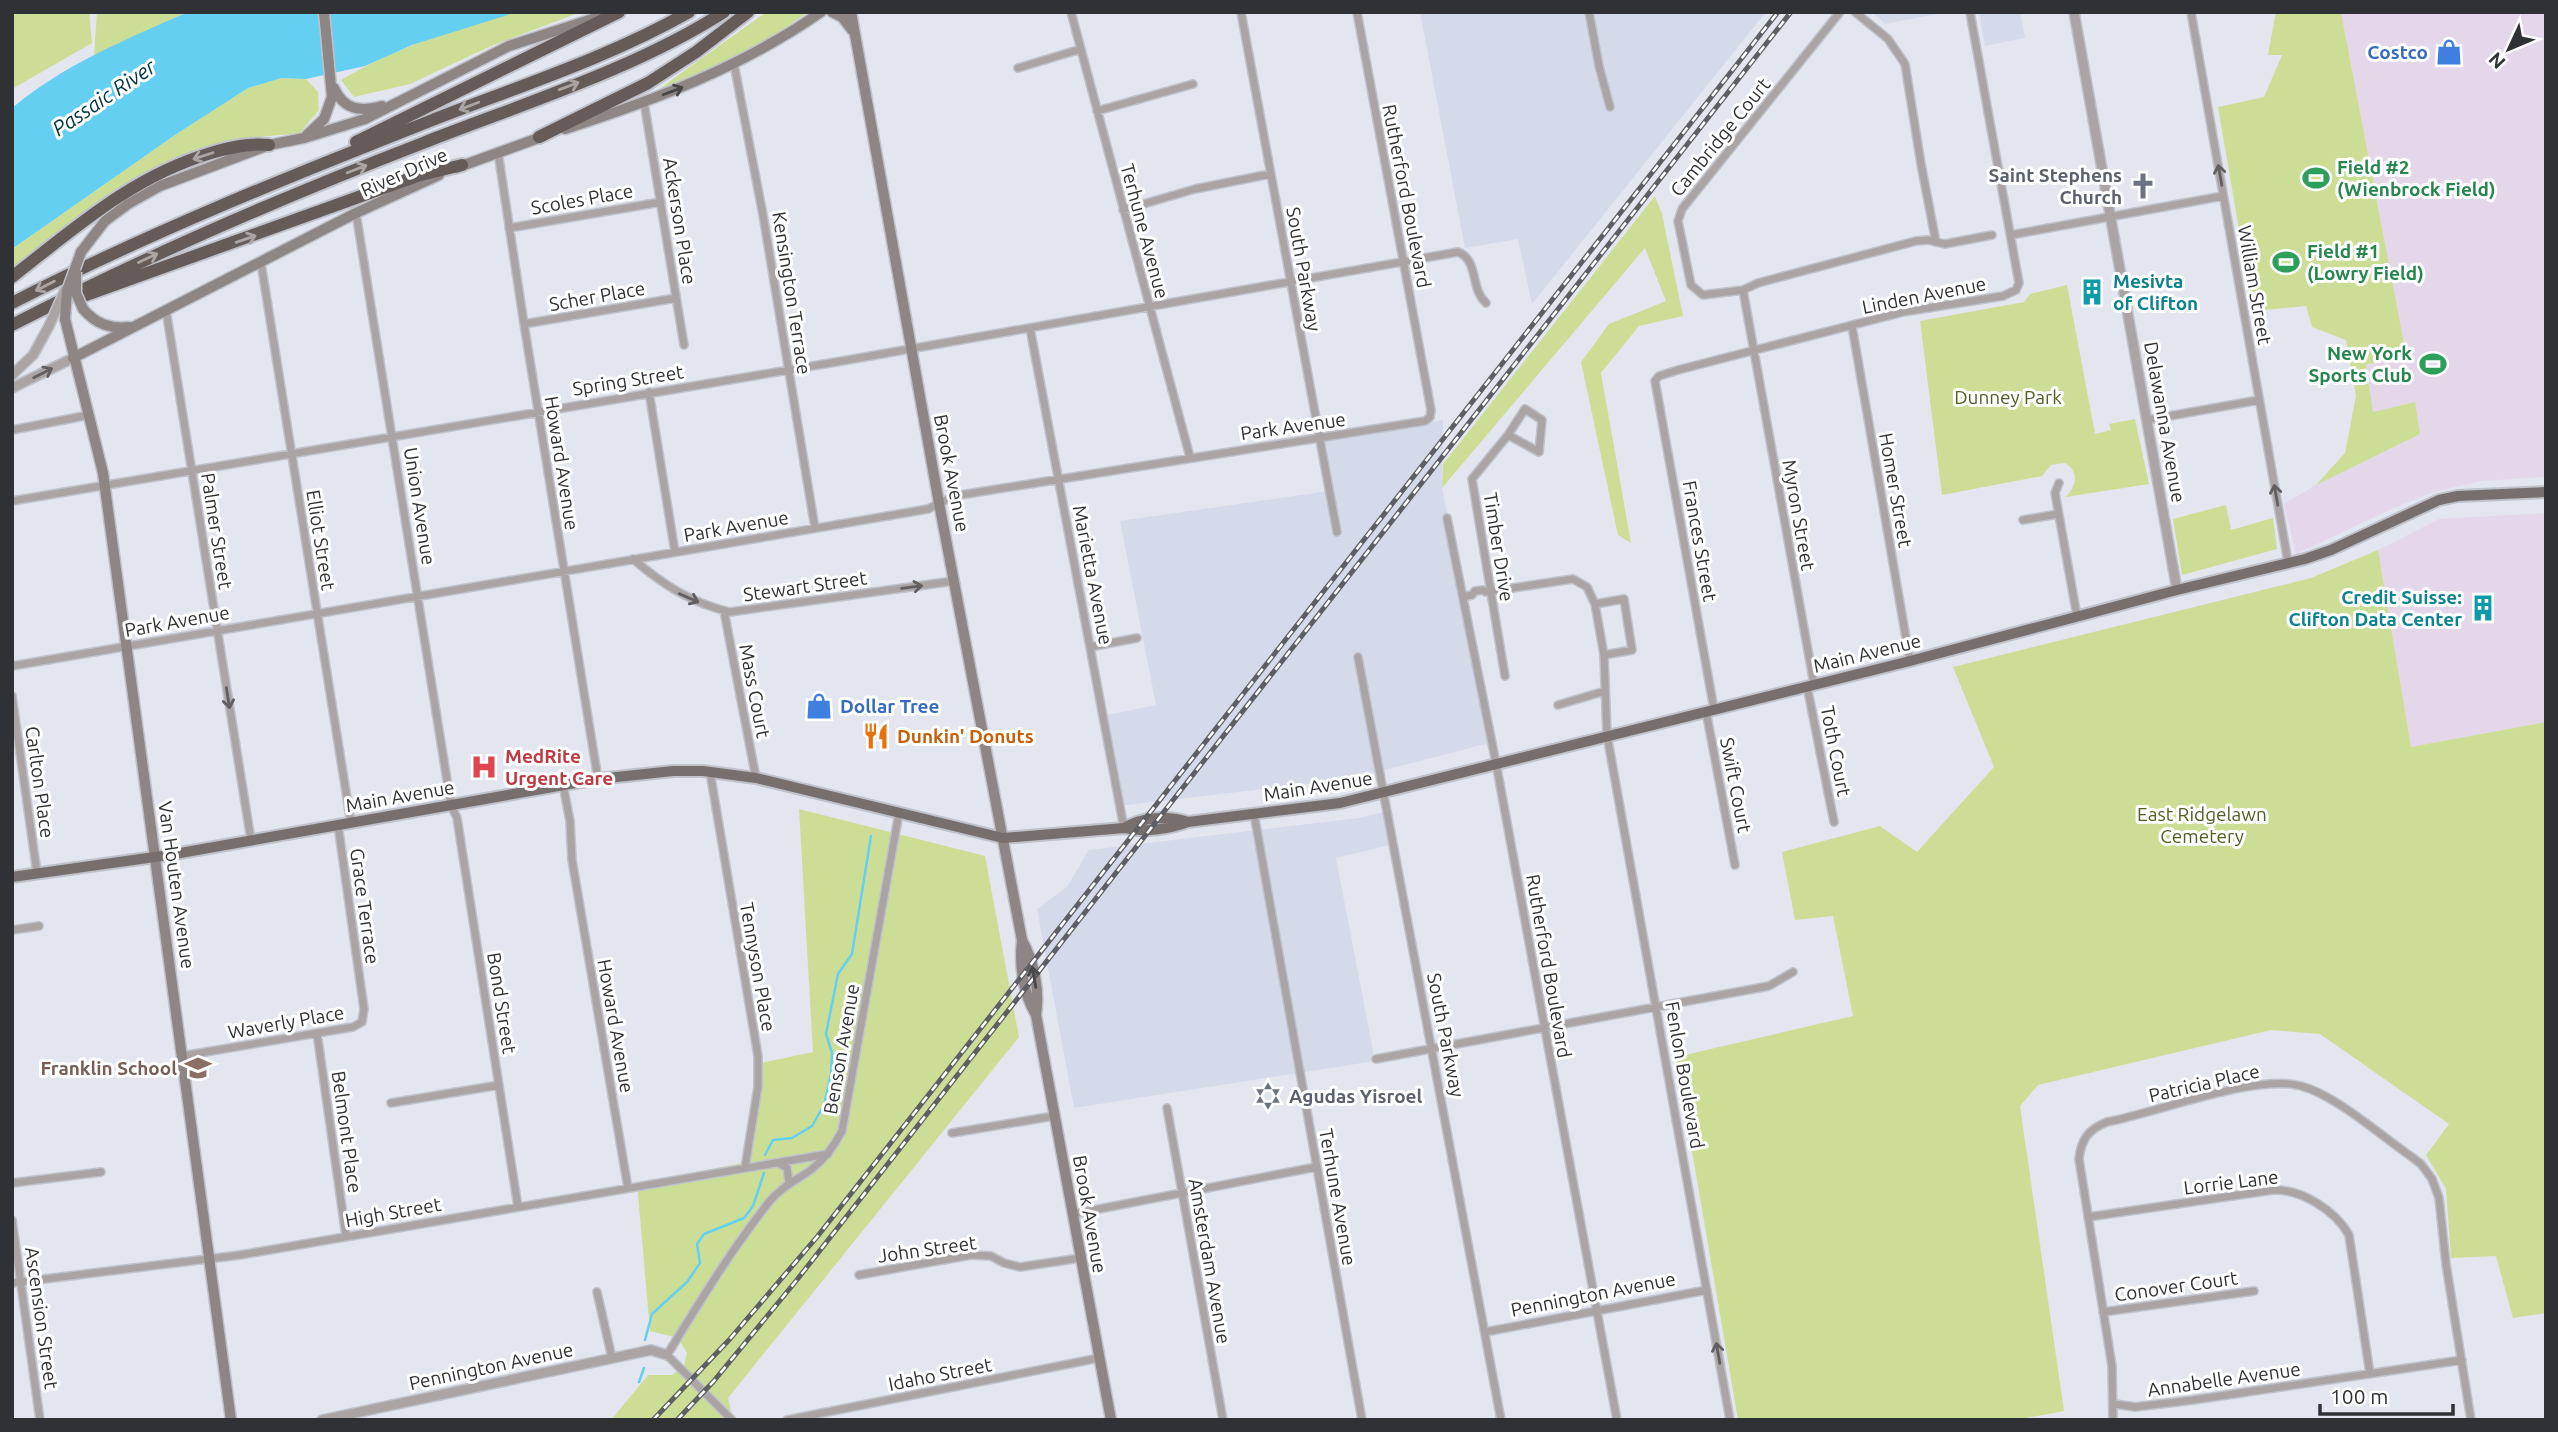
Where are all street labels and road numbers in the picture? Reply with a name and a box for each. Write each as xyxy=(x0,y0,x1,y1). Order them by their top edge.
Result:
street label: Cambridge Court xyxy=(1666,73,1775,201)
street label: Rutherford Boulevard xyxy=(1378,102,1436,290)
street label: River Drive xyxy=(357,143,451,201)
street label: Ackerson Place xyxy=(659,156,701,286)
street label: Terhune Avenue xyxy=(1116,161,1174,301)
street label: Scoles Place xyxy=(529,179,635,219)
street label: South Parkway xyxy=(1282,205,1326,333)
street label: Kensington Terrace xyxy=(768,210,816,376)
street label: William Street xyxy=(2234,224,2276,347)
street label: Linden Avenue xyxy=(1860,272,1988,318)
street label: Scher Place xyxy=(547,277,647,315)
street label: Delawanna Avenue xyxy=(2140,340,2190,504)
street label: Spring Street xyxy=(571,360,686,400)
street label: Howard Avenue xyxy=(541,394,583,532)
street label: Park Avenue xyxy=(1239,408,1347,444)
street label: Brook Avenue xyxy=(930,412,974,534)
street label: Homer Street xyxy=(1875,431,1917,549)
street label: Union Avenue xyxy=(400,446,440,566)
street label: Myron Street xyxy=(1778,458,1820,573)
street label: Palmer Street xyxy=(197,471,237,591)
street label: Frances Street xyxy=(1679,479,1722,604)
street label: Elliot Street xyxy=(302,488,340,592)
street label: Timber Drive xyxy=(1480,491,1518,603)
street label: Marietta Avenue xyxy=(1069,503,1117,647)
street label: Park Avenue xyxy=(682,506,790,546)
street label: Stewart Street xyxy=(742,566,869,606)
street label: Park Avenue xyxy=(123,601,231,641)
street label: Main Avenue xyxy=(1811,629,1923,677)
street label: Mass Court xyxy=(735,642,775,740)
street label: Toth Court xyxy=(1816,704,1856,799)
street label: Carlton Place xyxy=(21,725,59,839)
street label: Swift Court xyxy=(1716,735,1756,835)
street label: Main Avenue xyxy=(1262,767,1374,805)
street label: Main Avenue xyxy=(344,776,456,816)
street label: Van Houten Avenue xyxy=(154,800,200,970)
street label: Grace Terrace xyxy=(346,847,384,965)
street label: Rutherford Boulevard xyxy=(1522,872,1576,1060)
street label: Tennyson Place xyxy=(736,901,780,1033)
street label: Bond Street xyxy=(483,951,521,1056)
street label: Howard Avenue xyxy=(593,957,639,1095)
street label: South Parkway xyxy=(1423,971,1469,1099)
street label: Benson Avenue xyxy=(819,982,863,1116)
street label: Fenlon Boulevard xyxy=(1661,1000,1709,1150)
street label: Waverly Place xyxy=(226,1001,346,1043)
street label: Patricia Place xyxy=(2146,1060,2262,1106)
street label: Belmont Place xyxy=(328,1070,366,1194)
street label: Terhune Avenue xyxy=(1315,1127,1361,1267)
street label: Brook Avenue xyxy=(1069,1153,1111,1275)
street label: Lorrie Lane xyxy=(2182,1165,2280,1199)
street label: Amsterdam Avenue xyxy=(1185,1176,1235,1346)
street label: High Street xyxy=(343,1193,443,1231)
street label: John Street xyxy=(876,1231,978,1267)
street label: Ascension Street xyxy=(21,1246,63,1391)
street label: Conover Court xyxy=(2113,1266,2240,1306)
street label: Pennington Avenue xyxy=(1509,1267,1677,1321)
street label: Pennington Avenue xyxy=(407,1338,575,1394)
street label: Idaho Street xyxy=(886,1353,994,1395)
street label: Annabelle Avenue xyxy=(2146,1357,2302,1401)

